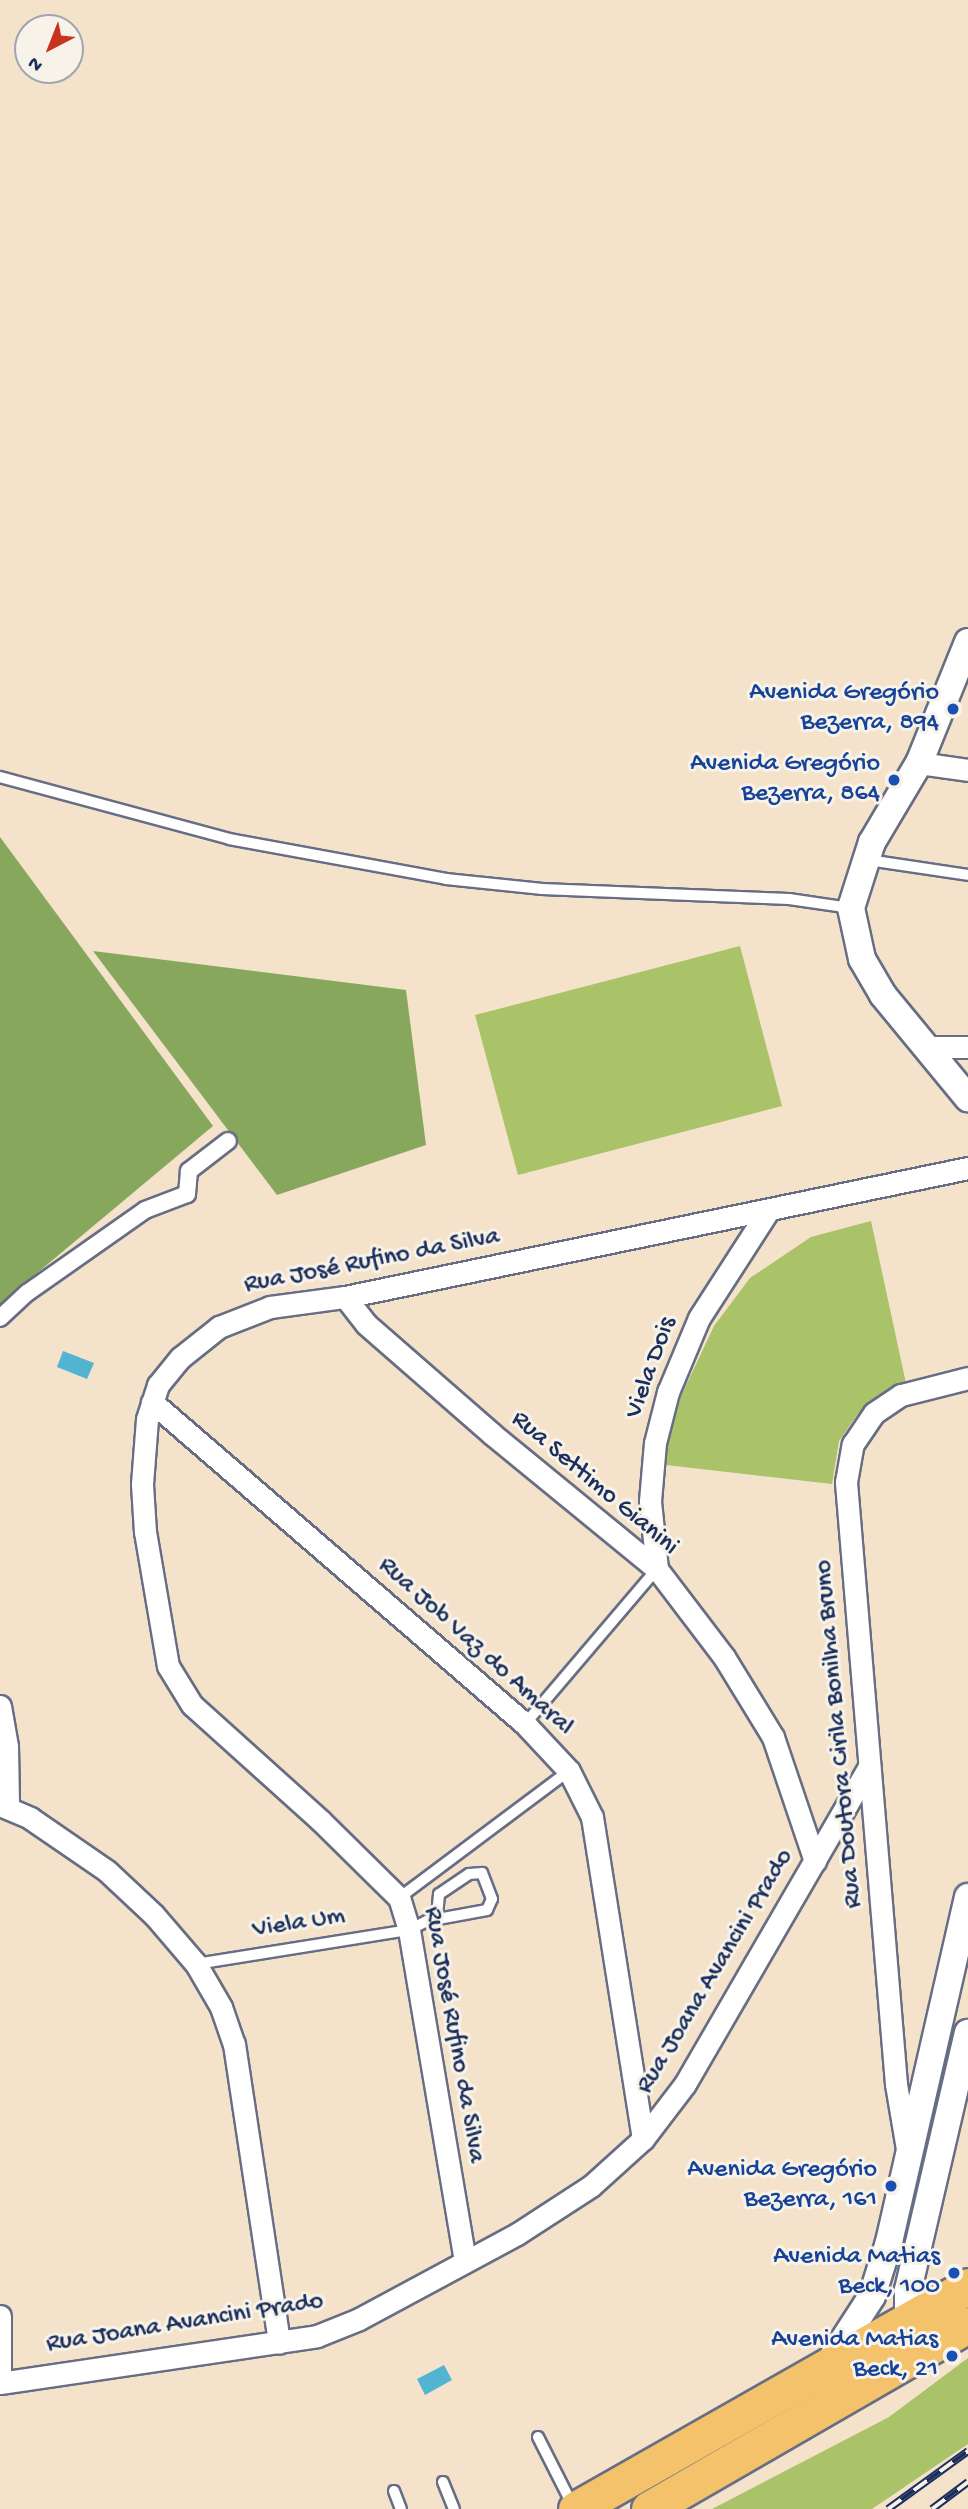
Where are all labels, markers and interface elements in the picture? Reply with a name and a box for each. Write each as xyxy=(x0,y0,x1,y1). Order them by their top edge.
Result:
north arrow xyxy=(14,14,84,84)
text: N xyxy=(24,51,48,76)
place label: Avenida Gregório Bezerra, 894 xyxy=(749,678,939,740)
marker: Avenida Gregório Bezerra, 894 xyxy=(945,701,961,717)
place label: Avenida Gregório Bezerra, 864 xyxy=(690,749,880,810)
marker: Avenida Gregório Bezerra, 864 xyxy=(886,772,902,788)
street label: Rua José Rufino da Silva xyxy=(242,1222,502,1302)
street label: Viela Dois xyxy=(619,1313,685,1423)
street label: Rua Settimo Gianini xyxy=(504,1405,684,1563)
street label: Rua Job Vaz do Amaral xyxy=(371,1551,579,1743)
street label: Rua Doutora Cirila Bonilha Bruno xyxy=(809,1559,871,1909)
street label: Rua Joana Avancini Prado xyxy=(631,1844,801,2100)
street label: Viela Um xyxy=(250,1901,348,1947)
street label: Rua José Rufino da Silva xyxy=(415,1905,491,2165)
place label: Avenida Gregório Bezerra, 161 xyxy=(687,2155,877,2216)
marker: Avenida Gregório Bezerra, 161 xyxy=(883,2178,899,2194)
place label: Avenida Matias Beck, 100 xyxy=(773,2242,940,2304)
marker: Avenida Matias Beck, 100 xyxy=(946,2265,962,2281)
street label: Rua Joana Avancini Prado xyxy=(44,2287,326,2361)
place label: Avenida Matias Beck, 21 xyxy=(771,2325,938,2386)
marker: Avenida Matias Beck, 21 xyxy=(944,2348,960,2364)

